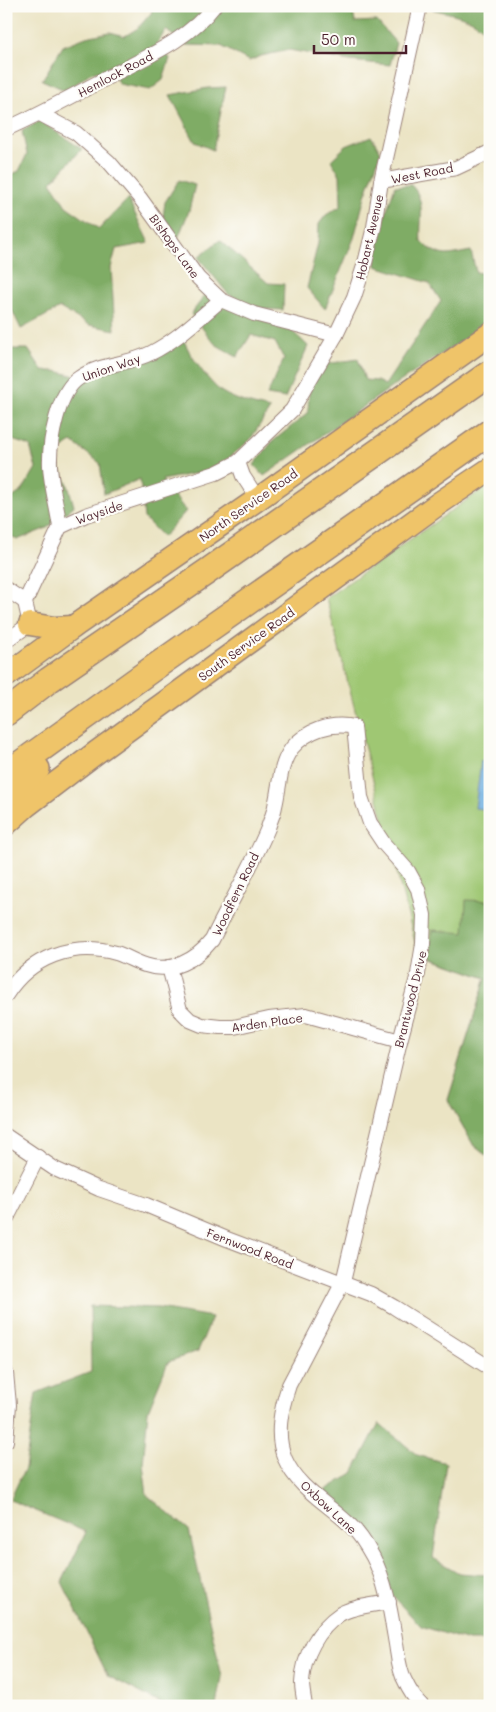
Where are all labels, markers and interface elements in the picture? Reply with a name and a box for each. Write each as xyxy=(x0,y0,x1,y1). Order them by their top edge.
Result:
scale bar xyxy=(314,22,406,54)
text: 50 m xyxy=(321,29,356,49)
street label: Hemlock Road xyxy=(75,47,156,101)
street label: West Road xyxy=(390,159,455,187)
street label: Hobart Avenue xyxy=(351,193,387,281)
street label: Bishops Lane xyxy=(146,211,204,281)
street label: Union Way xyxy=(80,350,142,384)
street label: North Service Road xyxy=(196,465,301,545)
street label: Wayside xyxy=(73,496,125,528)
street label: South Service Road xyxy=(195,604,297,684)
street label: Woodfern Road xyxy=(208,849,262,938)
street label: Brantwood Drive xyxy=(390,949,430,1049)
street label: Arden Place xyxy=(230,1009,304,1035)
street label: Fernwood Road xyxy=(204,1224,296,1272)
street label: Oxbow Lane xyxy=(297,1477,361,1537)

